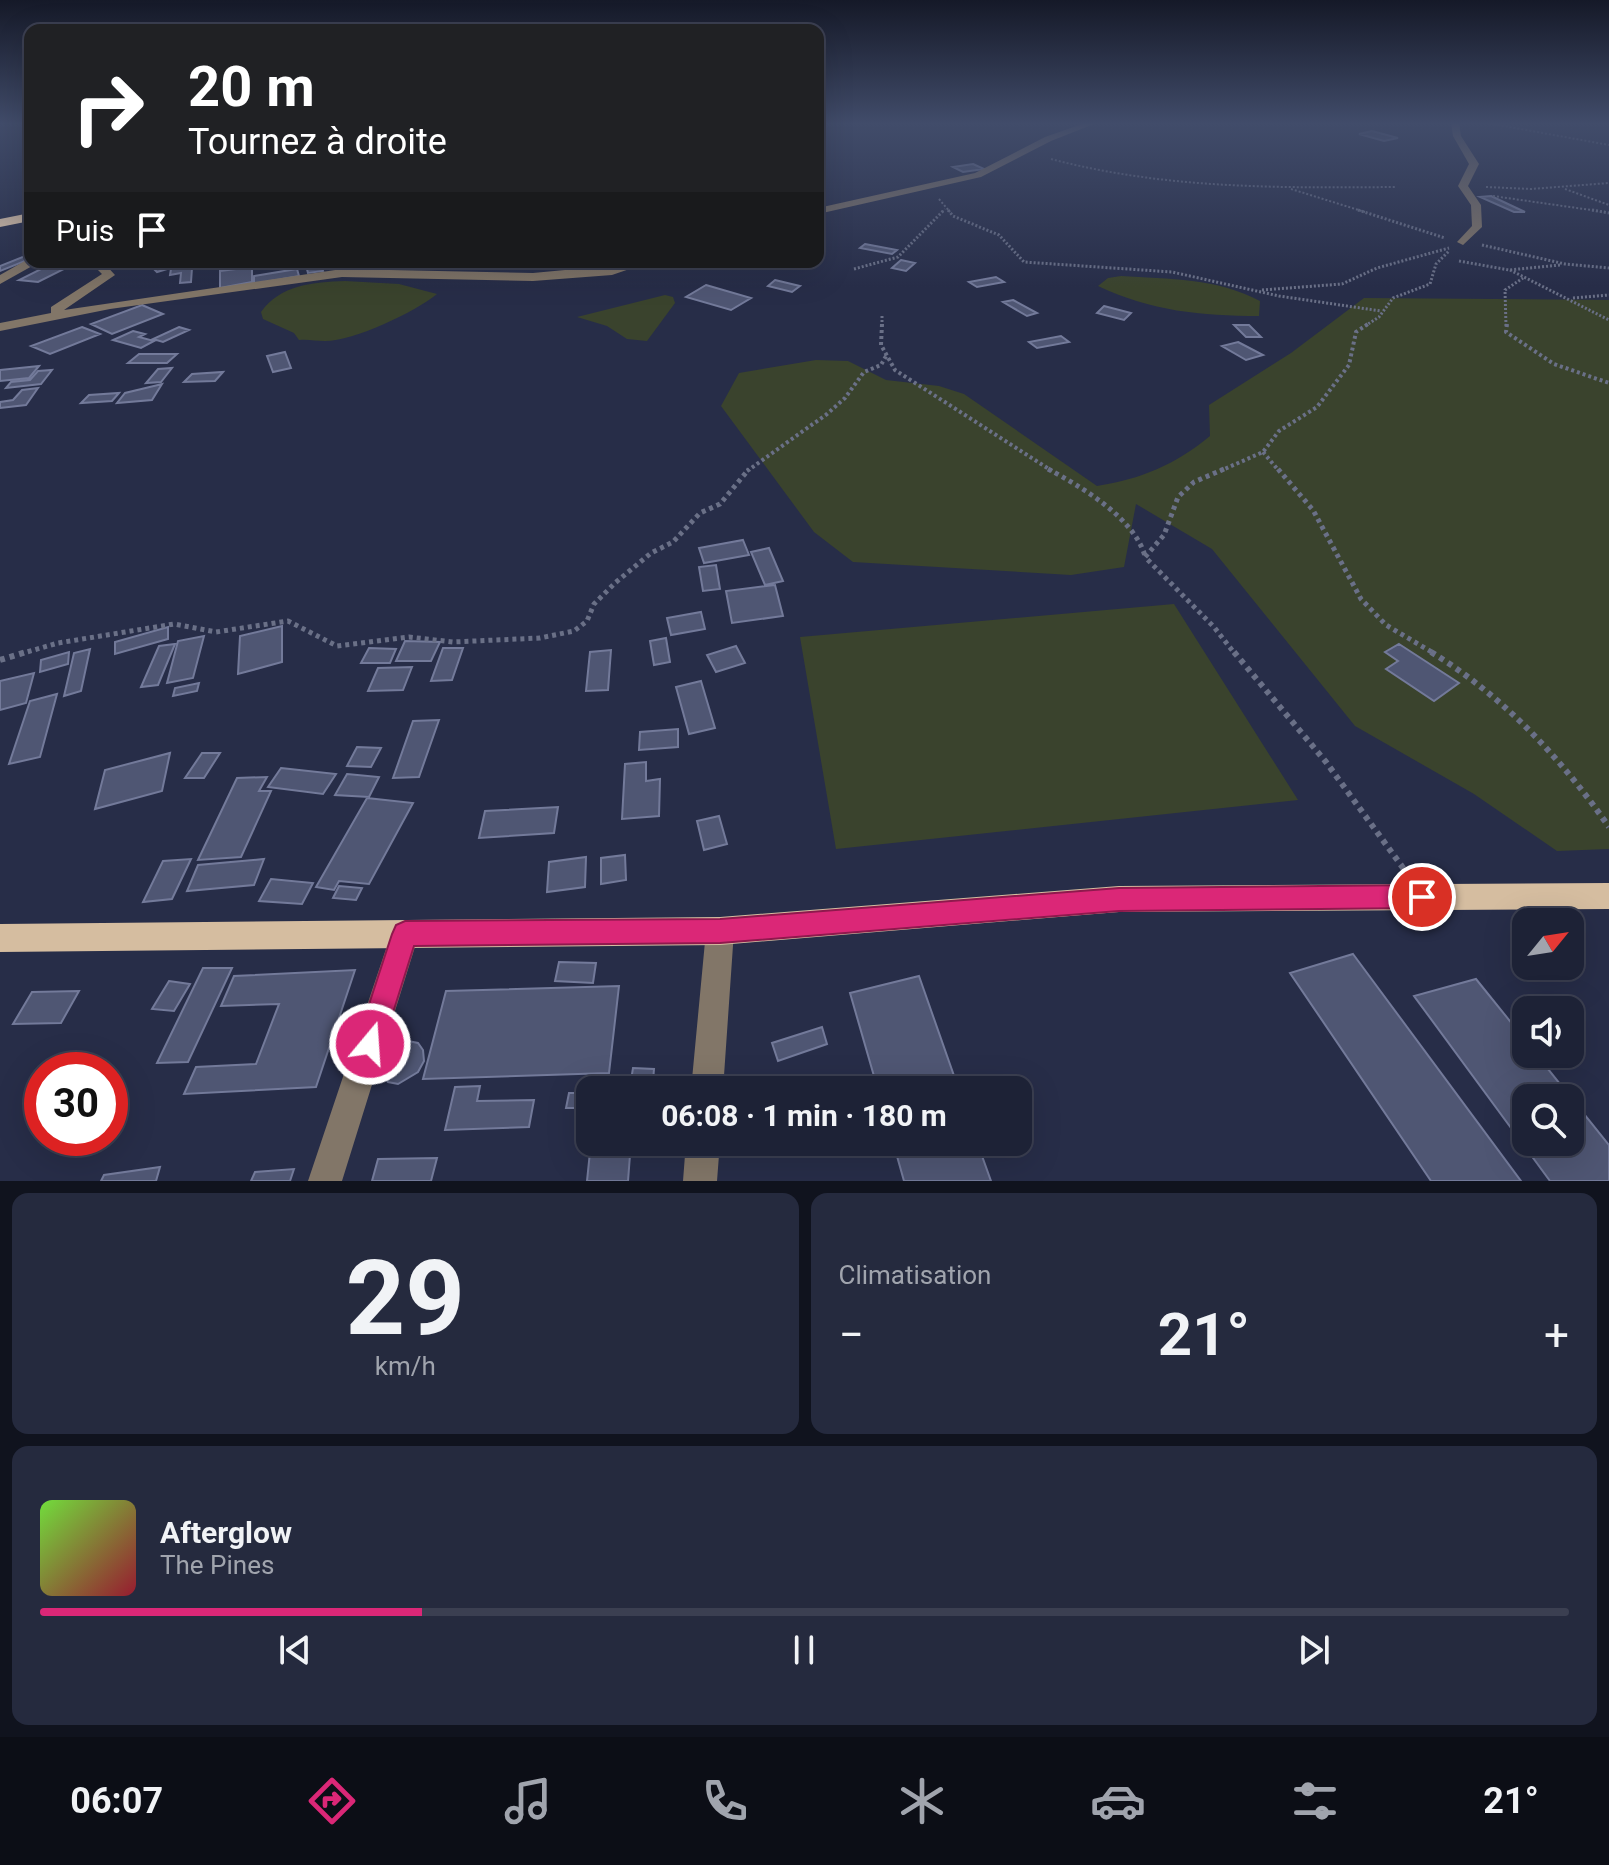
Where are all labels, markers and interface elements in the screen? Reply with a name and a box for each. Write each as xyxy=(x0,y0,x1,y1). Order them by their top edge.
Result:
text: 20 m xyxy=(188,54,315,120)
icon: right xyxy=(56,56,160,160)
text: Tournez à droite xyxy=(188,121,447,163)
icon: arrive xyxy=(130,208,174,252)
text: Puis xyxy=(56,213,114,248)
pin xyxy=(1388,863,1456,931)
icon: arrive xyxy=(1400,875,1444,919)
north arrow xyxy=(1512,908,1584,980)
map controls xyxy=(1512,908,1584,1156)
button: sound xyxy=(1512,996,1584,1068)
position arrow xyxy=(328,1002,412,1086)
speed limit sign: 30 xyxy=(24,1052,128,1156)
button: search xyxy=(1512,1084,1584,1156)
text: 06:08 · 1 min · 180 m xyxy=(661,1098,947,1133)
text: 29 xyxy=(346,1238,465,1359)
text: Climatisation xyxy=(839,1260,991,1290)
text: 21° xyxy=(1158,1299,1250,1370)
text: − xyxy=(839,1309,864,1361)
text: + xyxy=(1544,1309,1569,1361)
text: km/h xyxy=(375,1351,436,1381)
text: Afterglow xyxy=(160,1515,292,1550)
text: The Pines xyxy=(160,1550,274,1580)
icon: previous xyxy=(273,1628,317,1672)
icon: pause xyxy=(782,1628,826,1672)
icon: next xyxy=(1292,1628,1336,1672)
icon: directions xyxy=(304,1773,360,1829)
icon: music xyxy=(500,1773,556,1829)
icon: phone xyxy=(697,1773,753,1829)
icon: climate xyxy=(894,1773,950,1829)
icon: car xyxy=(1090,1773,1146,1829)
icon: filters xyxy=(1287,1773,1343,1829)
text: 06:07 xyxy=(70,1780,163,1822)
text: 21° xyxy=(1483,1780,1539,1822)

